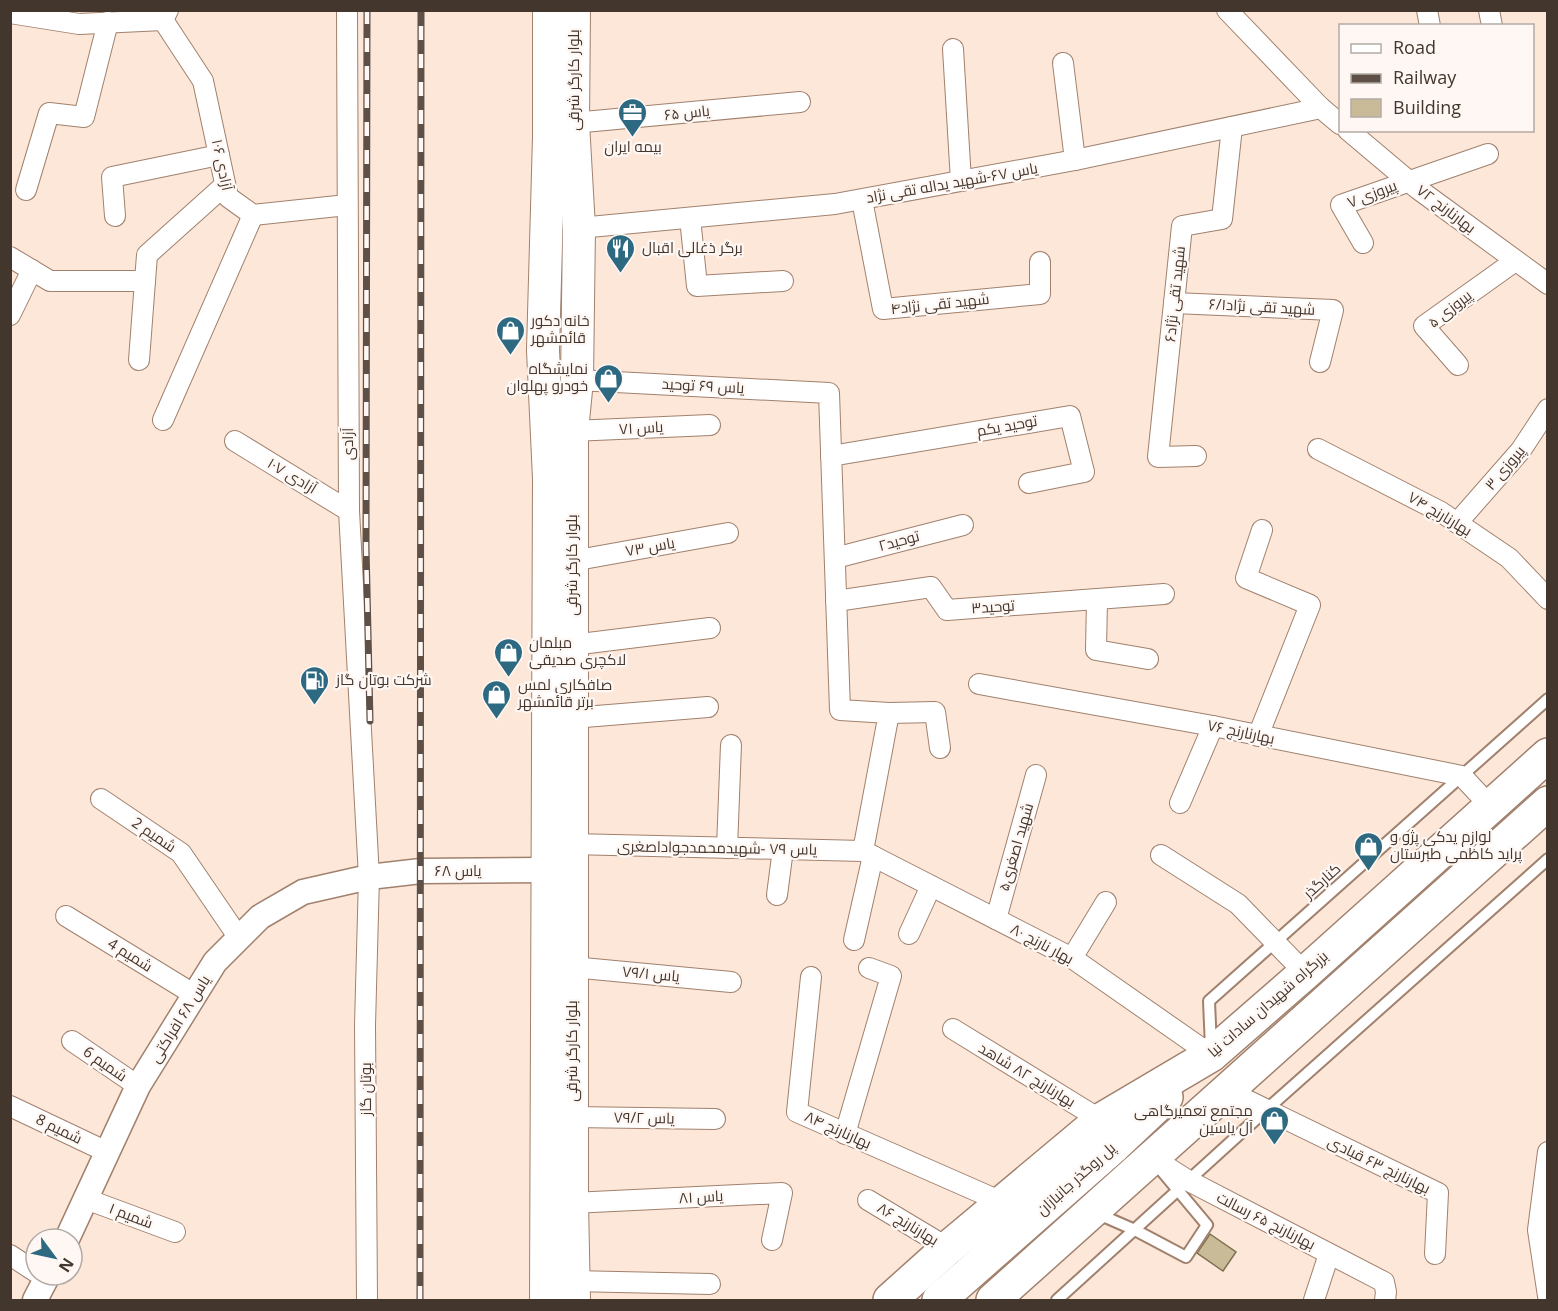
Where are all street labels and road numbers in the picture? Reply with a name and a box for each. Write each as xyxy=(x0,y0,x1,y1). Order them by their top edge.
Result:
street label: بلوار کارگر شرقی xyxy=(563,29,584,131)
street label: یاس ۶۵ xyxy=(663,100,711,125)
street label: آزادی ۱۰۶ xyxy=(207,137,238,193)
street label: یاس ۶۷-شهید یداله تقی نژاد xyxy=(865,157,1039,208)
street label: پیروزی ۷ xyxy=(1344,174,1400,213)
street label: بهارنارنج ۷۲ xyxy=(1412,179,1480,239)
street label: شهید تقی نژاد۶ xyxy=(1159,245,1190,343)
street label: پیروزی ۵ xyxy=(1423,285,1476,332)
street label: شهید تقی نژاد۴ xyxy=(890,288,990,319)
street label: شهید تقی نژاد۶/۱ xyxy=(1208,293,1316,320)
street label: یاس ۶۹ توحید xyxy=(661,373,745,398)
street label: توحید یکم xyxy=(975,410,1039,441)
street label: یاس ۷۱ xyxy=(618,416,664,439)
street label: آزادی xyxy=(337,428,358,460)
street label: پیروزی ۳ xyxy=(1480,441,1530,495)
street label: آزادی ۱۰۷ xyxy=(264,453,321,499)
street label: بهارنارنج ۷۴ xyxy=(1404,486,1476,542)
street label: بلوار کارگر شرقی xyxy=(561,514,582,616)
street label: توحید۲ xyxy=(876,525,921,555)
street label: یاس ۷۳ xyxy=(623,532,676,561)
street label: توحید۳ xyxy=(970,595,1015,617)
street label: بهارنارنج ۷۶ xyxy=(1205,714,1277,750)
street label: شهید اصغری۵ xyxy=(993,800,1038,893)
street label: شمیم 2 xyxy=(128,812,181,857)
street label: یاس ۷۹ -شهیدمحمدجواداصغری xyxy=(617,835,817,860)
street label: کنارگذر xyxy=(1297,858,1344,903)
street label: یاس ۶۸ xyxy=(434,860,482,881)
street label: بهار نارنج ۸۰ xyxy=(1006,918,1078,970)
street label: شمیم 4 xyxy=(104,933,157,977)
street label: بزرگراه شهیدان سادات نیا xyxy=(1203,945,1332,1062)
street label: یاس ۷۹/۱ xyxy=(621,961,681,986)
street label: یاس ۶۸ افراکتی xyxy=(144,971,215,1067)
street label: بلوار کارگر شرقی xyxy=(561,1000,582,1102)
street label: بهارنارنج ۸۲ شاهد xyxy=(974,1037,1080,1113)
street label: شمیم 6 xyxy=(79,1041,132,1086)
street label: بوتان گاز xyxy=(355,1062,376,1117)
street label: بهارنارنج ۸۴ xyxy=(801,1105,875,1155)
street label: یاس ۷۹/۲ xyxy=(613,1106,675,1129)
street label: شمیم 8 xyxy=(32,1108,86,1149)
street label: بهارنارنج ۶۳ قبادی xyxy=(1324,1131,1434,1199)
street label: پل روگذر جانبازان xyxy=(1031,1137,1120,1220)
street label: یاس ۸۱ xyxy=(678,1185,724,1208)
street label: بهارنارنج ۶۵ رسالت xyxy=(1213,1187,1319,1255)
street label: بهارنارنج ۸۶ xyxy=(873,1197,943,1251)
street label: شمیم ۱ xyxy=(106,1198,156,1233)

